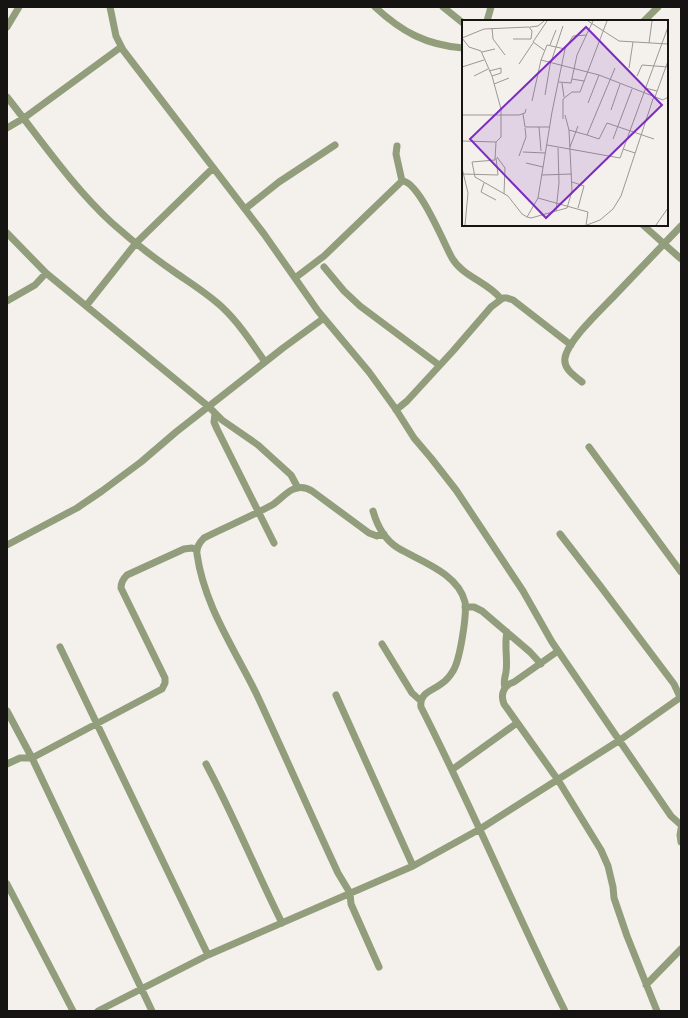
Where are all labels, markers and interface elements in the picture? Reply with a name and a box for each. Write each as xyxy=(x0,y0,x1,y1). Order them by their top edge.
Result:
inset map xyxy=(462,20,668,226)

